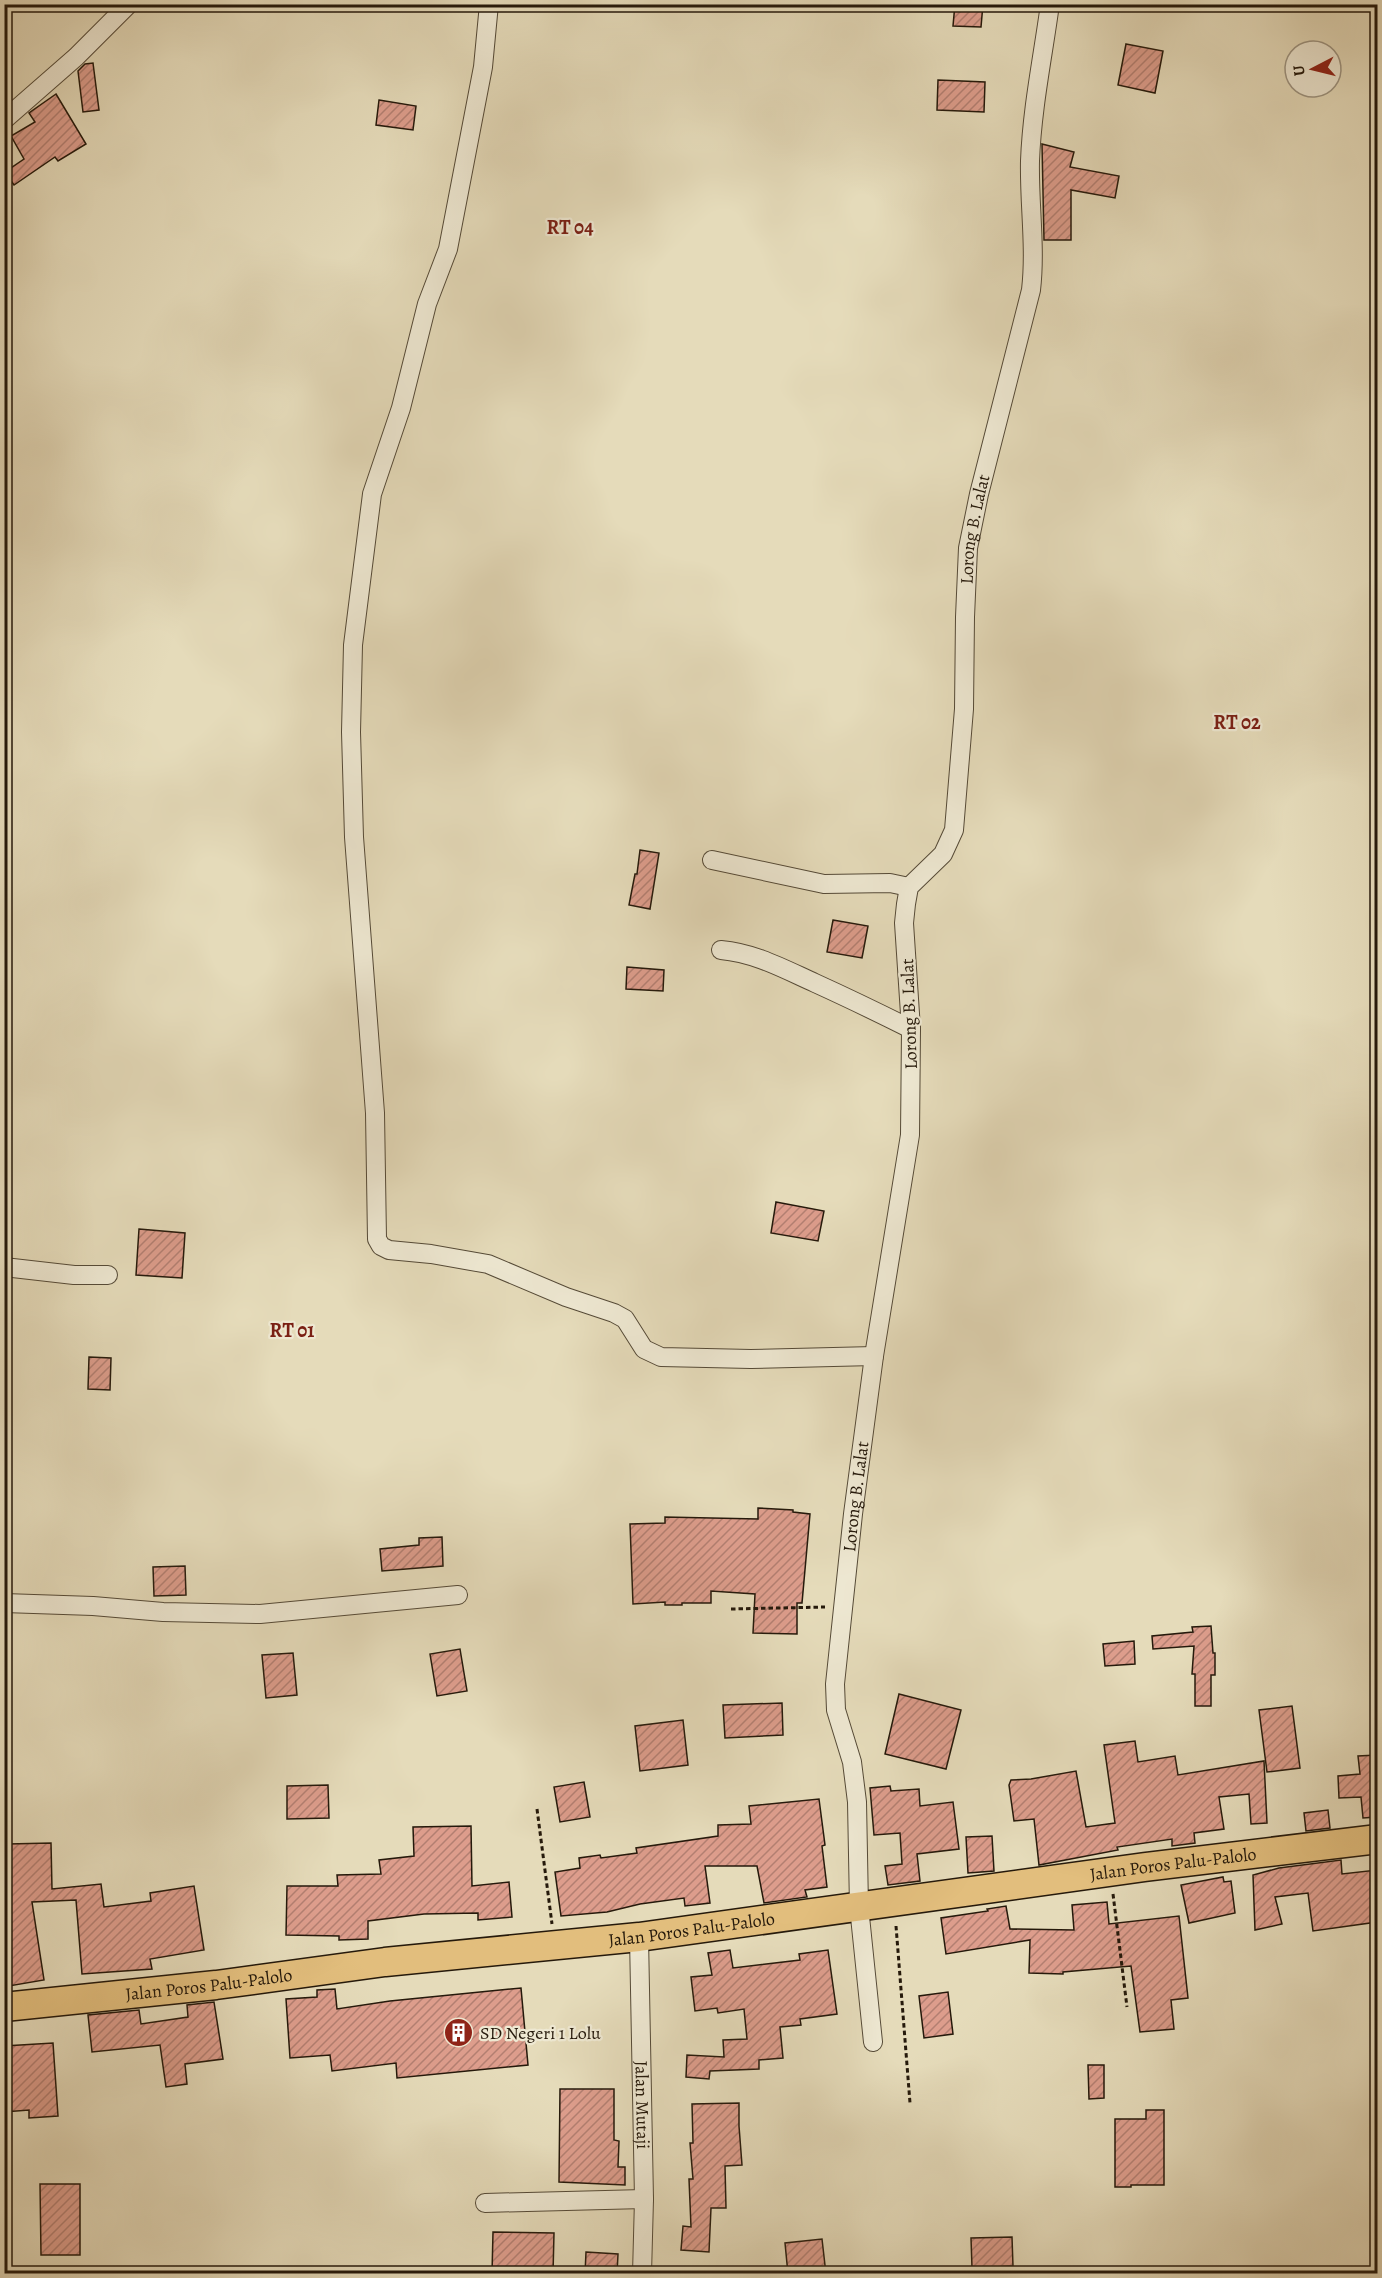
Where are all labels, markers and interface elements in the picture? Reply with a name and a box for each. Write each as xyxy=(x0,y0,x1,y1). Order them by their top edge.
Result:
north arrow xyxy=(1283,39,1343,99)
text: U xyxy=(1287,64,1311,77)
district label: RT 04 xyxy=(546,214,594,241)
street label: Lorong B. Lalat xyxy=(954,472,996,585)
district label: RT 02 xyxy=(1213,709,1261,736)
street label: Lorong B. Lalat xyxy=(895,958,923,1070)
district label: RT 01 xyxy=(270,1317,314,1344)
street label: Lorong B. Lalat xyxy=(837,1440,875,1553)
street label: Jalan Poros Palu-Palolo xyxy=(1088,1842,1258,1887)
street label: Jalan Poros Palu-Palolo xyxy=(607,1906,776,1952)
street label: Jalan Poros Palu-Palolo xyxy=(124,1963,294,2006)
building icon: SD Negeri 1 Lolu xyxy=(443,2017,475,2049)
place label: SD Negeri 1 Lolu xyxy=(480,2021,601,2045)
street label: Jalan Mutaji xyxy=(629,2060,655,2149)

